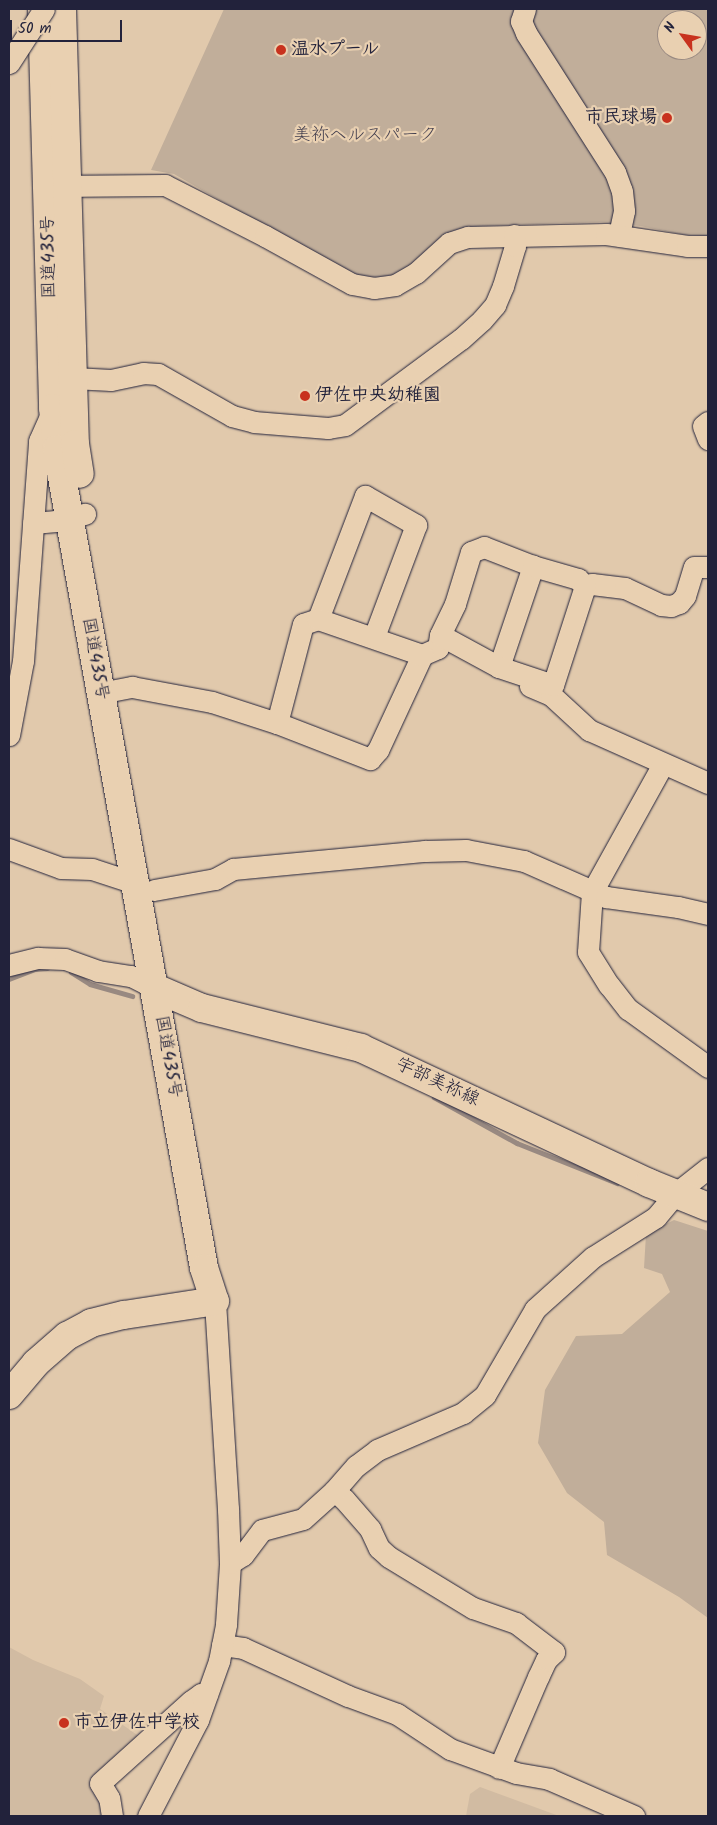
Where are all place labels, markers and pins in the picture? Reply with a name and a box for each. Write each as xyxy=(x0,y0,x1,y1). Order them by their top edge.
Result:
place label: 温水プール xyxy=(291,39,380,61)
marker: 温水プール xyxy=(275,44,287,56)
place label: 市民球場 xyxy=(585,107,657,129)
marker: 市民球場 xyxy=(661,112,673,124)
place label: 伊佐中央幼稚園 xyxy=(315,385,441,407)
marker: 伊佐中央幼稚園 xyxy=(299,390,311,402)
place label: 市立伊佐中学校 xyxy=(74,1712,200,1734)
marker: 市立伊佐中学校 xyxy=(58,1717,70,1729)

